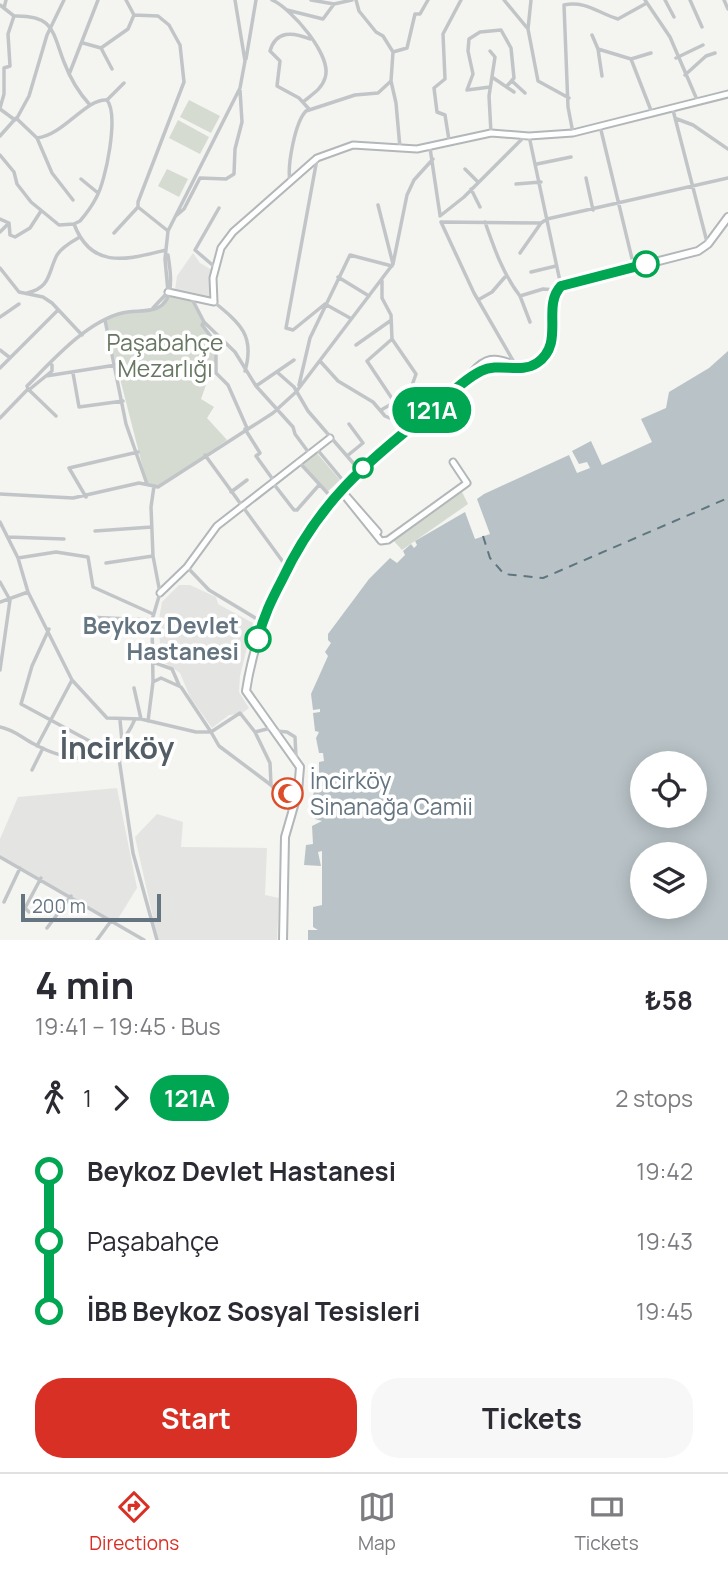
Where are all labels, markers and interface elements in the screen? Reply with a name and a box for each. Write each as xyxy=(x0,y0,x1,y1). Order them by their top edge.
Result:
unlabelled marker xyxy=(633,251,659,277)
park label: Paşabahçe Mezarlığı xyxy=(107,326,223,384)
line badge: 121A xyxy=(383,387,481,433)
text: 121A xyxy=(406,393,458,426)
unlabelled marker xyxy=(353,458,373,478)
place label: Beykoz Devlet Hastanesi xyxy=(83,609,239,667)
marker: Beykoz Devlet Hastanesi xyxy=(245,626,271,652)
district label: İncirköy xyxy=(60,727,175,768)
map controls xyxy=(630,751,707,919)
button: locate xyxy=(630,751,707,828)
place label: İncirköy Sinanağa Camii xyxy=(310,764,473,822)
mosque icon: İncirköy Sinanağa Camii xyxy=(270,777,304,811)
button: layers xyxy=(630,842,707,919)
scale bar xyxy=(21,891,161,923)
text: 200 m xyxy=(32,893,86,919)
text: 4 min xyxy=(35,958,134,1010)
text: ₺58 xyxy=(645,982,693,1018)
text: 19:41 – 19:45 · Bus xyxy=(35,1010,220,1042)
icon: walk xyxy=(35,1079,73,1117)
icon: forward xyxy=(102,1079,140,1117)
text: 121A xyxy=(164,1081,215,1114)
text: 1 xyxy=(83,1082,92,1114)
text: 2 stops xyxy=(615,1082,693,1114)
text: Beykoz Devlet Hastanesi xyxy=(87,1153,396,1189)
text: 19:42 xyxy=(636,1155,693,1187)
text: Paşabahçe xyxy=(87,1223,219,1259)
text: 19:43 xyxy=(637,1225,693,1257)
text: İBB Beykoz Sosyal Tesisleri xyxy=(87,1293,420,1329)
text: 19:45 xyxy=(636,1295,693,1327)
button: Start xyxy=(35,1378,357,1458)
button: Tickets xyxy=(371,1378,693,1458)
tab: Directions xyxy=(89,1488,179,1556)
tab: Map xyxy=(358,1488,396,1556)
tab: Tickets xyxy=(574,1488,639,1556)

